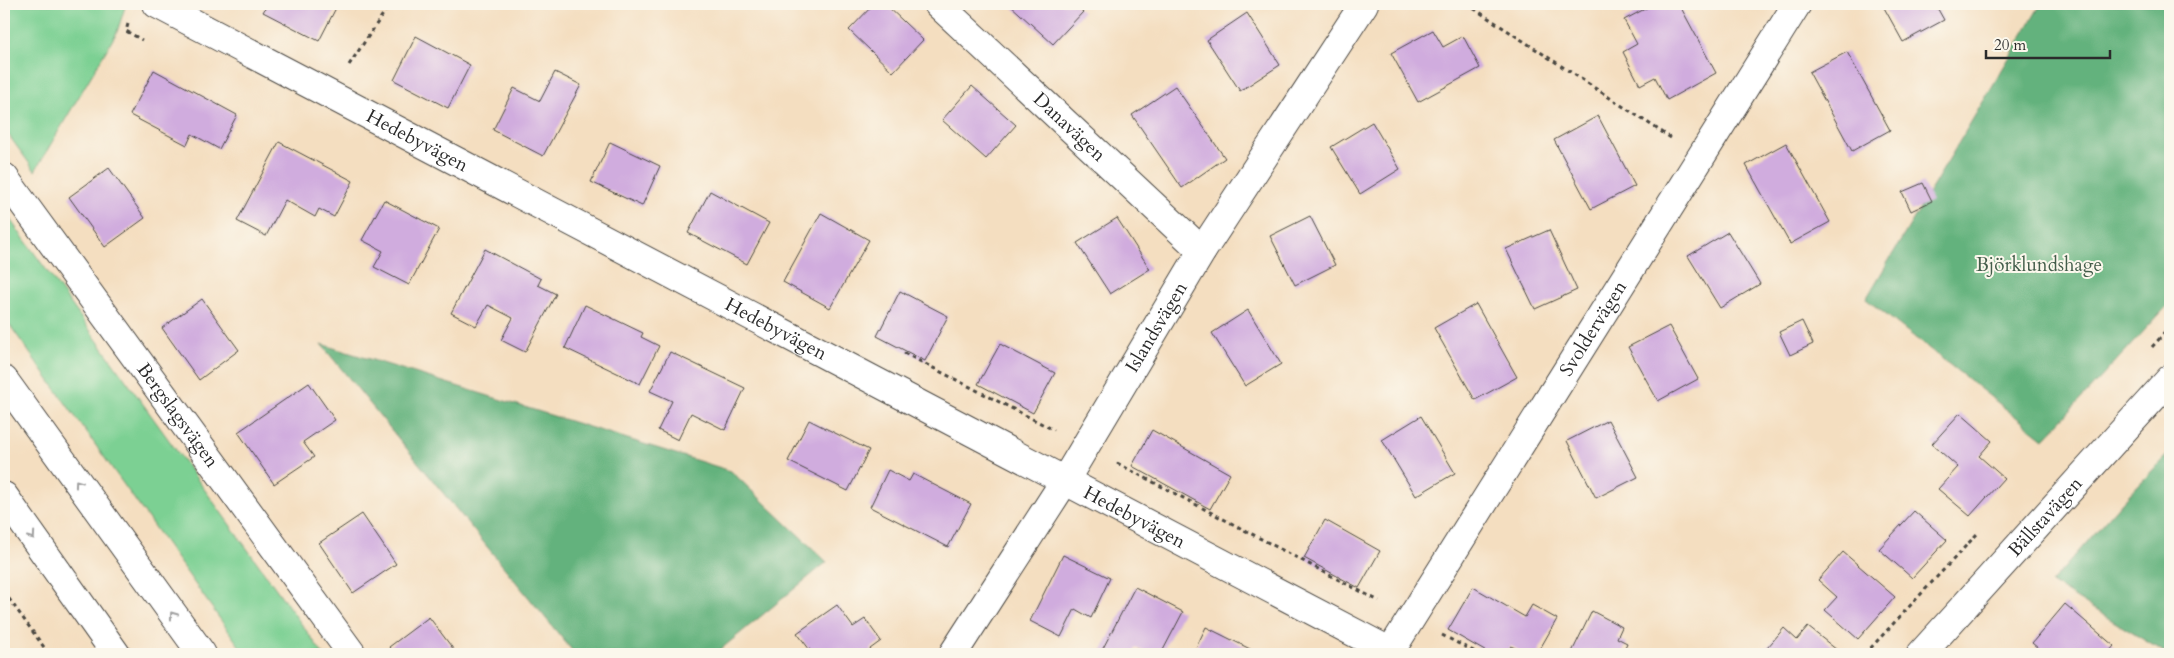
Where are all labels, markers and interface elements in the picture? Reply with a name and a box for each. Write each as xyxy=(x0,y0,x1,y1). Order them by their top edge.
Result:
scale bar xyxy=(1986,28,2110,60)
text: 20 m xyxy=(1994,35,2026,55)
street label: Danavägen xyxy=(1027,86,1112,168)
street label: Hedebyvägen xyxy=(362,103,473,178)
park label: Björklundshage xyxy=(1976,252,2102,278)
street label: Svoldervägen xyxy=(1553,276,1633,381)
street label: Islandsvägen xyxy=(1119,277,1194,377)
street label: Hedebyvägen xyxy=(720,291,832,366)
street label: Bergslagsvägen xyxy=(131,358,225,473)
street label: Bällstavägen xyxy=(2002,471,2088,563)
one-way arrow xyxy=(76,480,84,489)
street label: Hedebyvägen xyxy=(1079,480,1190,555)
one-way arrow xyxy=(26,530,35,539)
one-way arrow xyxy=(170,611,179,621)

